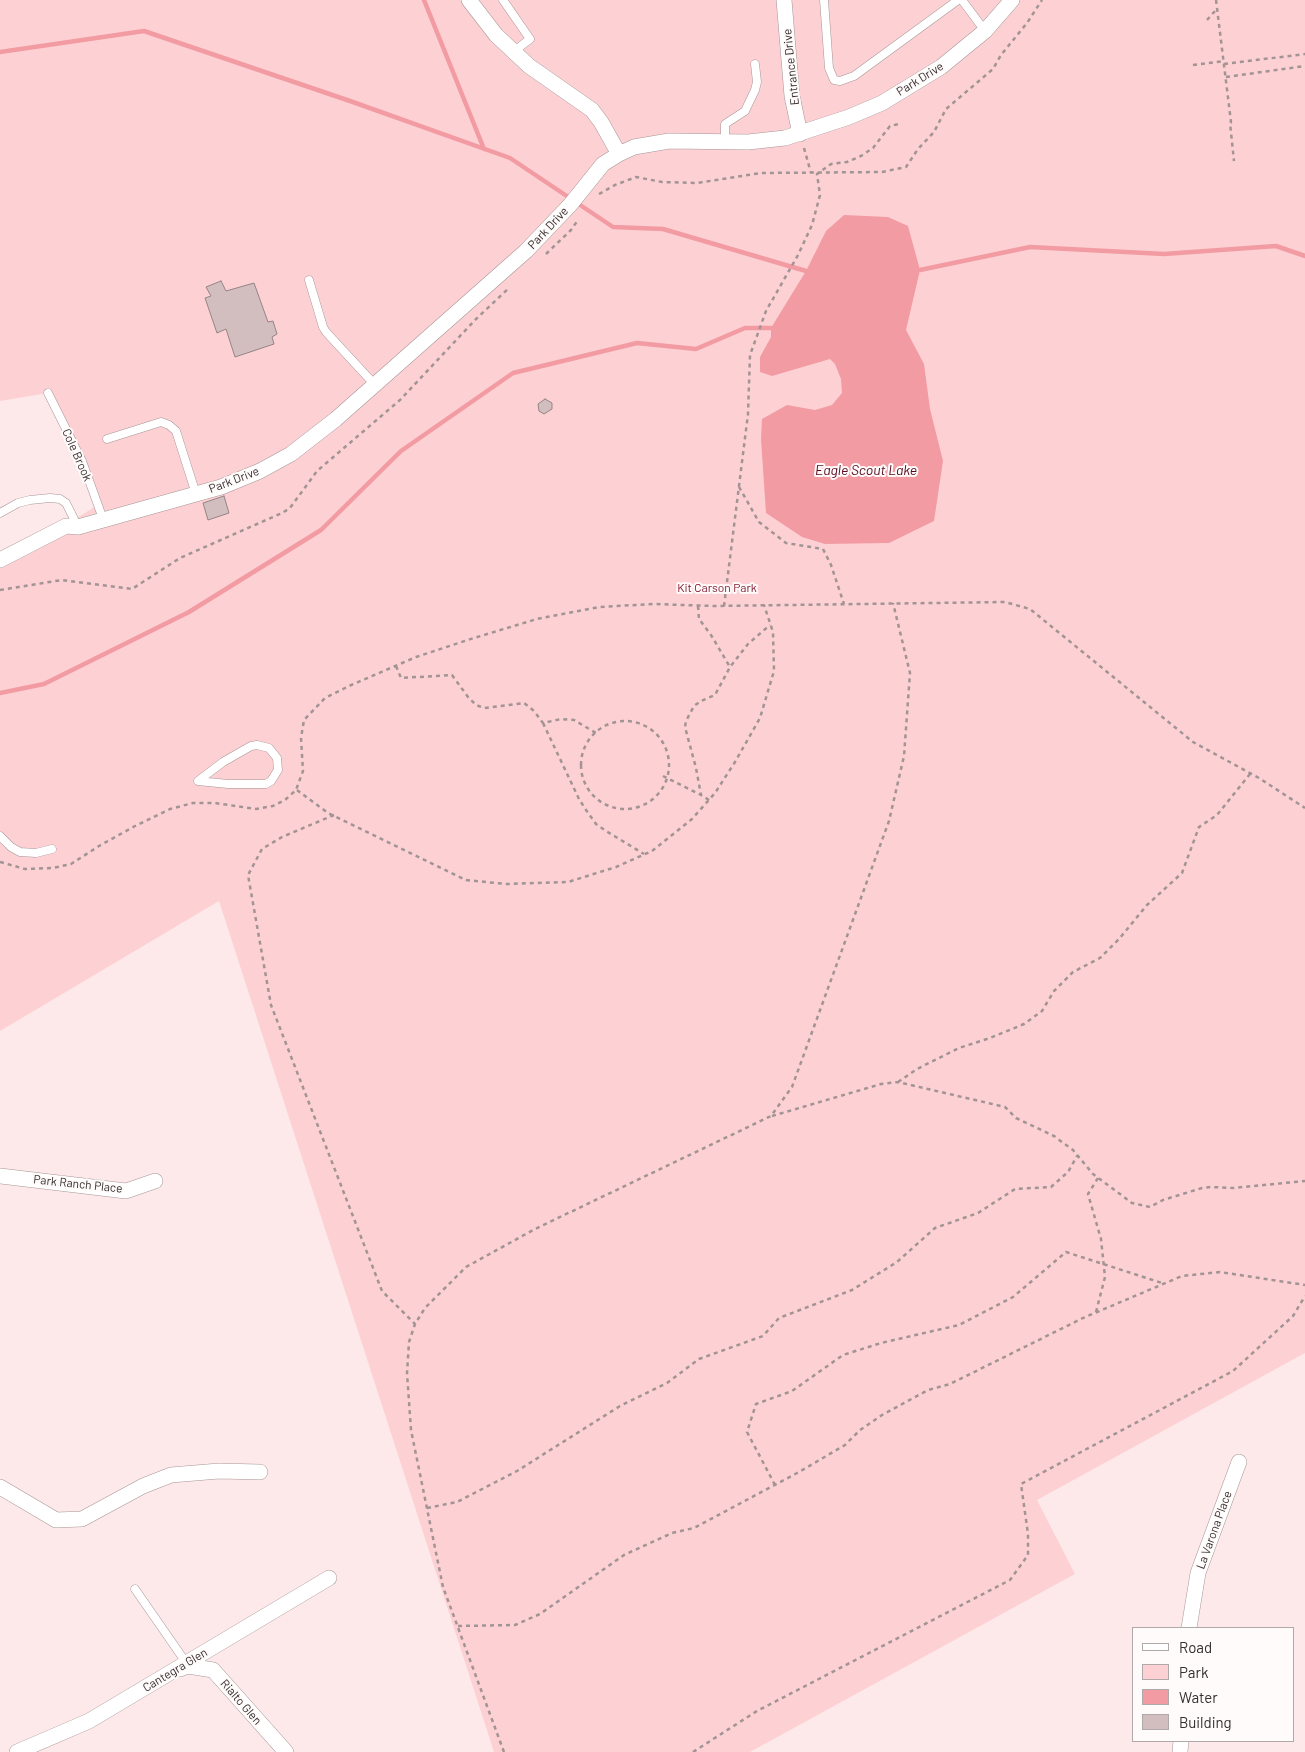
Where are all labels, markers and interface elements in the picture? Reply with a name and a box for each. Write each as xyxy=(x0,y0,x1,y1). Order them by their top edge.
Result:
street label: Entrance Drive xyxy=(780,28,802,106)
street label: Park Drive xyxy=(894,59,946,99)
street label: Park Drive xyxy=(525,204,571,252)
street label: Cole Brook xyxy=(59,426,95,484)
water label: Eagle Scout Lake xyxy=(815,462,917,478)
street label: Park Drive xyxy=(207,464,261,496)
park label: Kit Carson Park xyxy=(677,581,757,595)
street label: Park Ranch Place xyxy=(33,1172,123,1196)
street label: La Varona Place xyxy=(1193,1489,1235,1571)
legend xyxy=(1132,1627,1295,1742)
text: Road xyxy=(1179,1638,1212,1656)
street label: Cantegra Glen xyxy=(140,1645,210,1695)
text: Park xyxy=(1179,1663,1208,1681)
street label: Rialto Glen xyxy=(217,1676,265,1728)
text: Water xyxy=(1179,1688,1218,1706)
text: Building xyxy=(1179,1713,1232,1731)

